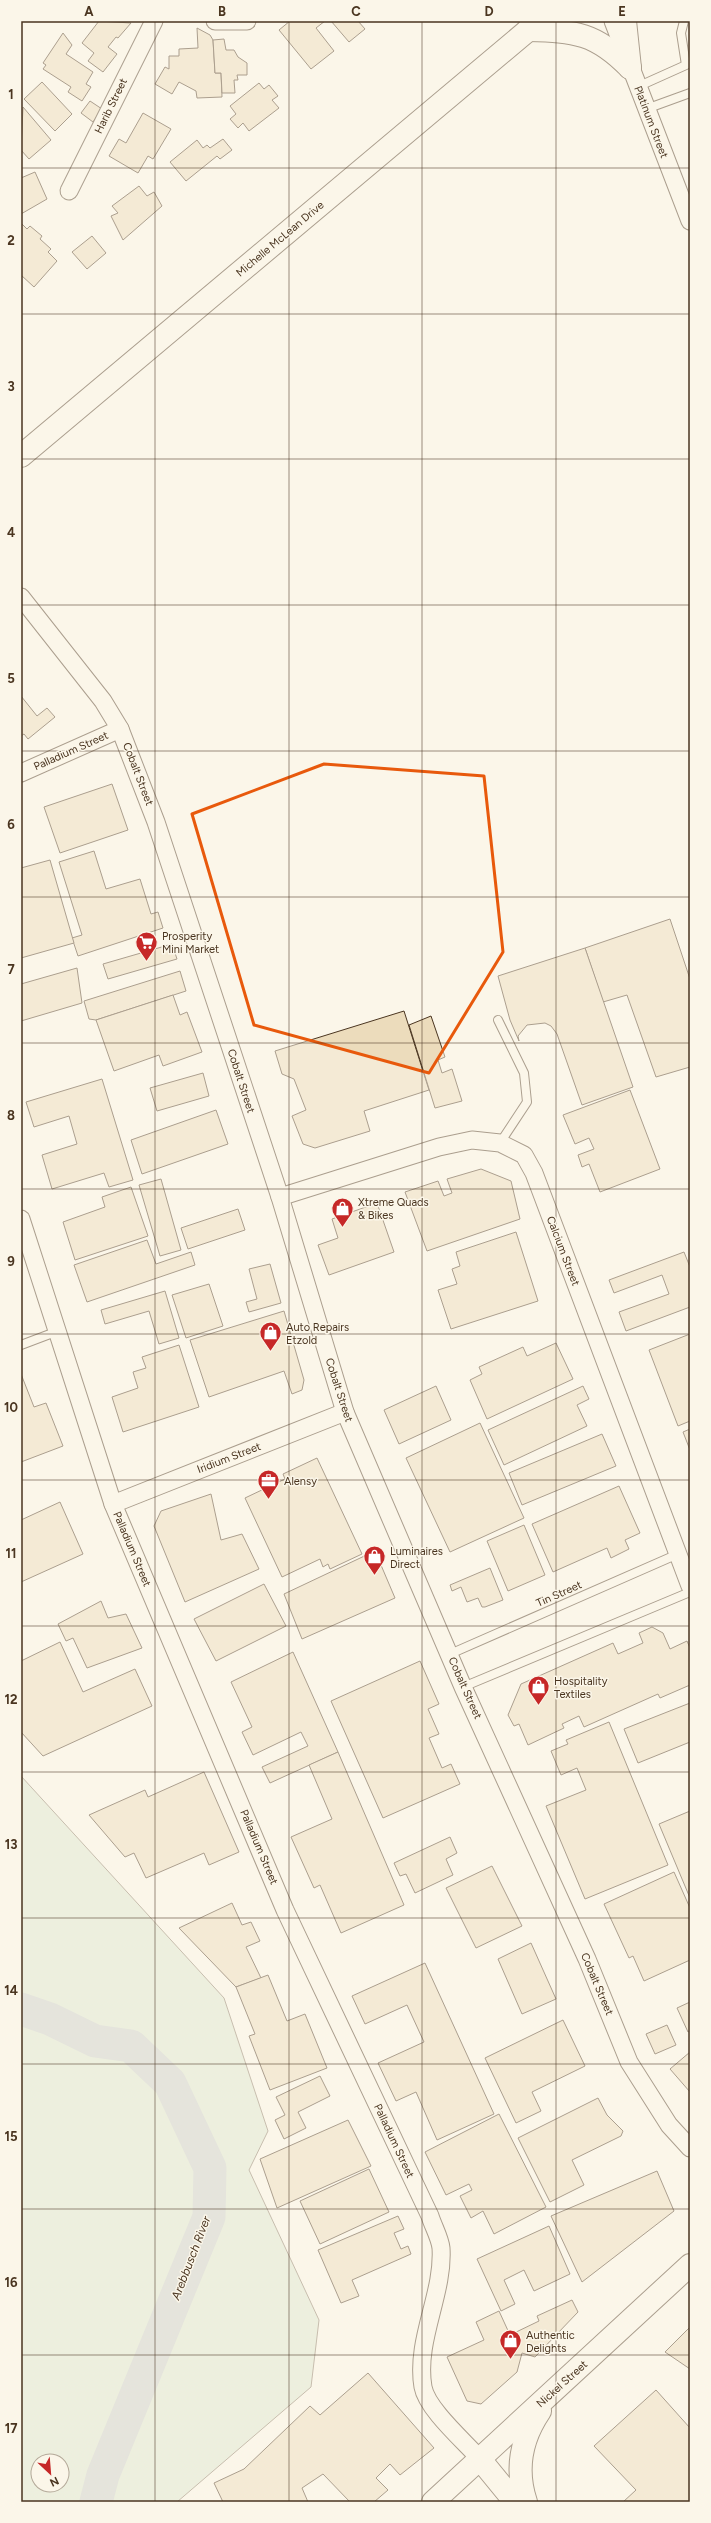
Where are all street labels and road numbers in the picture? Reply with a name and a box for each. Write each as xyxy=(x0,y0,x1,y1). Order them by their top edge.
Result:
street label: Harib Street xyxy=(92,76,130,136)
street label: Platinum Street xyxy=(631,84,671,160)
street label: Michelle McLean Drive xyxy=(234,199,326,279)
street label: Palladium Street xyxy=(32,729,110,773)
street label: Cobalt Street xyxy=(120,741,156,807)
street label: Cobalt Street xyxy=(225,1047,257,1115)
street label: Calcium Street xyxy=(544,1214,582,1288)
street label: Cobalt Street xyxy=(323,1356,355,1424)
street label: Iridium Street xyxy=(195,1440,263,1476)
street label: Palladium Street xyxy=(110,1509,154,1589)
street label: Tin Street xyxy=(534,1578,584,1610)
street label: Cobalt Street xyxy=(446,1655,484,1721)
street label: Palladium Street xyxy=(237,1807,281,1887)
street label: Cobalt Street xyxy=(578,1951,616,2017)
street label: Palladium Street xyxy=(371,2102,417,2180)
street label: Nickel Street xyxy=(534,2358,590,2410)

